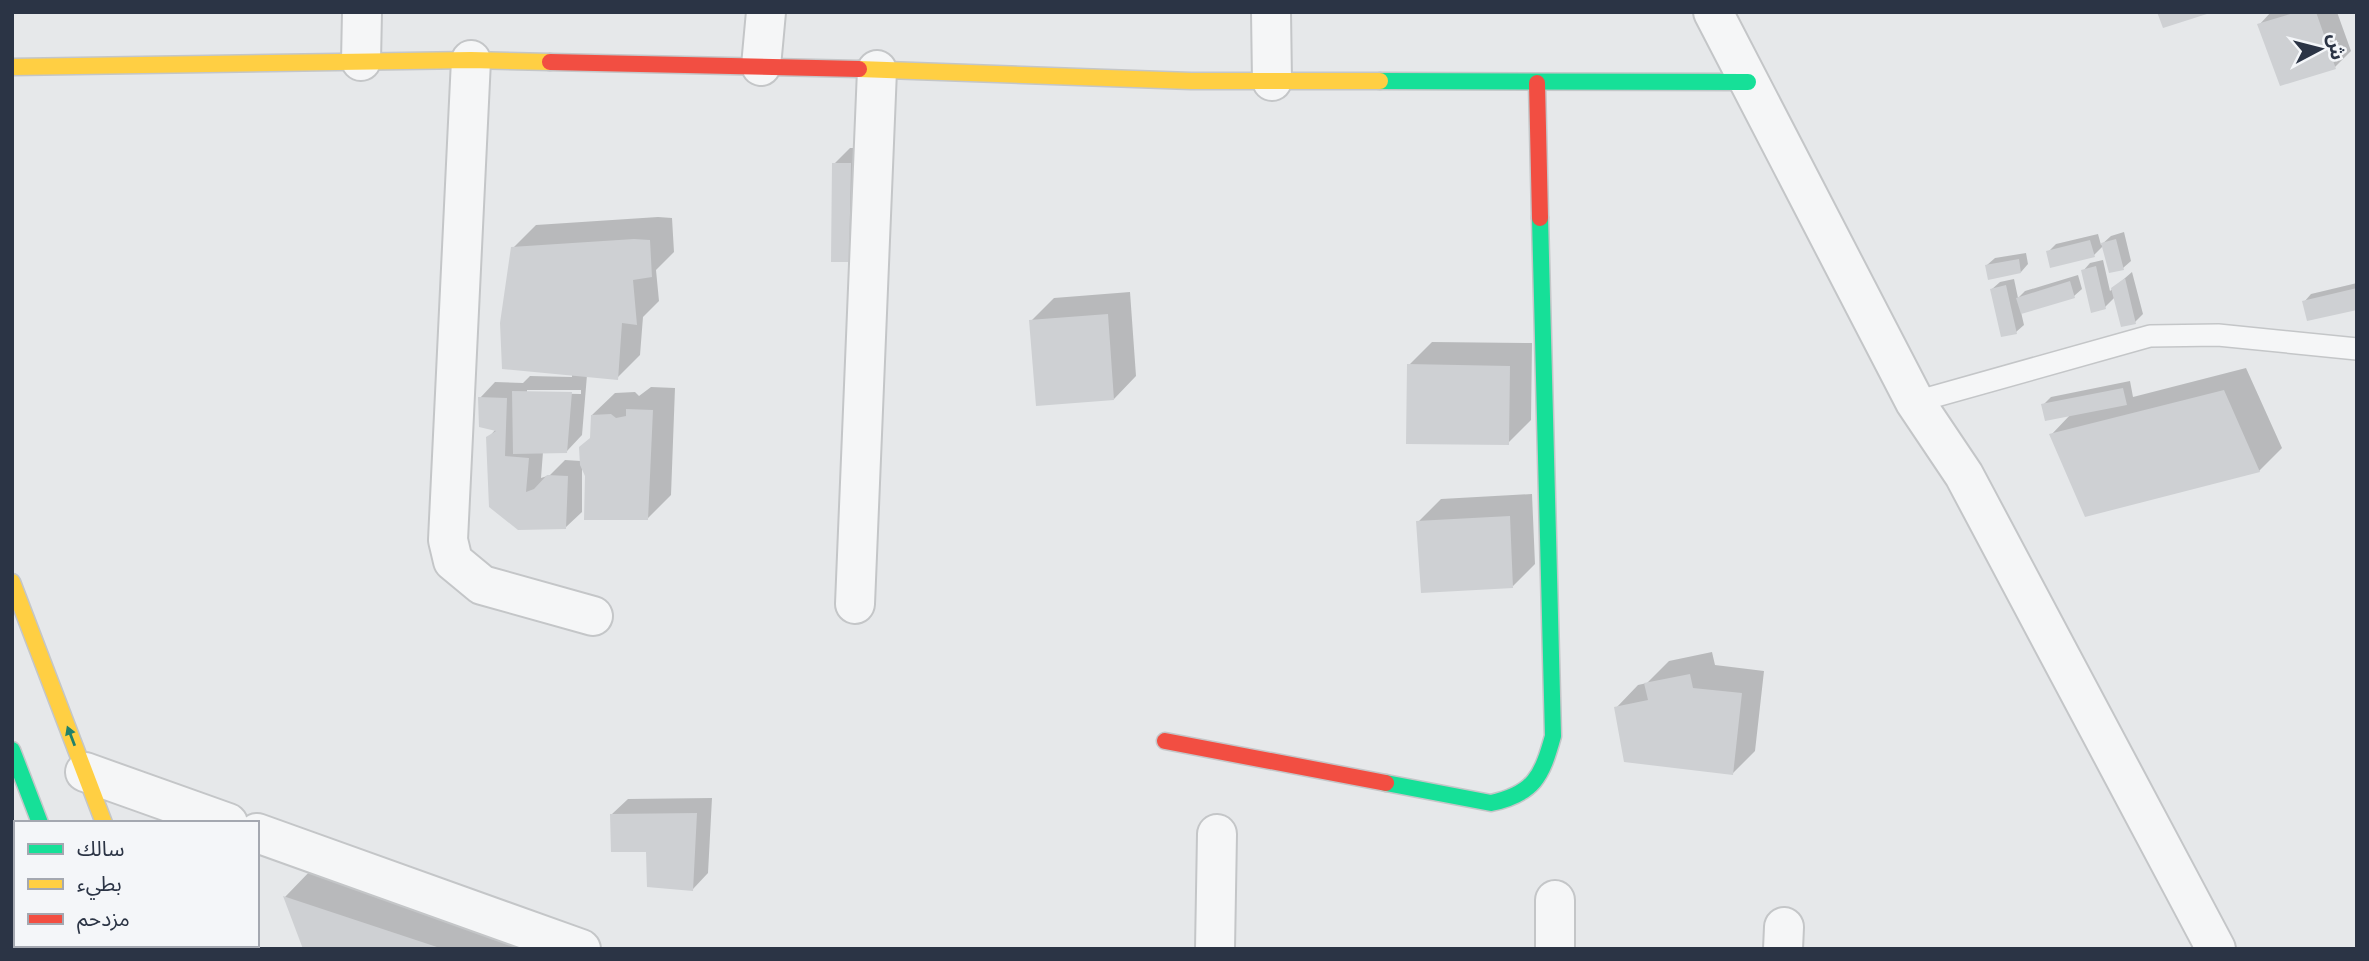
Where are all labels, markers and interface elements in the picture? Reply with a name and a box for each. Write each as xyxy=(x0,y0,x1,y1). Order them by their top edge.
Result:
north arrow xyxy=(2285,14,2355,84)
text: ش xyxy=(2324,33,2348,61)
one-way arrow xyxy=(66,725,77,746)
legend xyxy=(14,821,259,947)
text: سالك xyxy=(77,837,124,860)
text: بطيء xyxy=(77,872,122,900)
text: مزدحم xyxy=(77,907,130,934)

